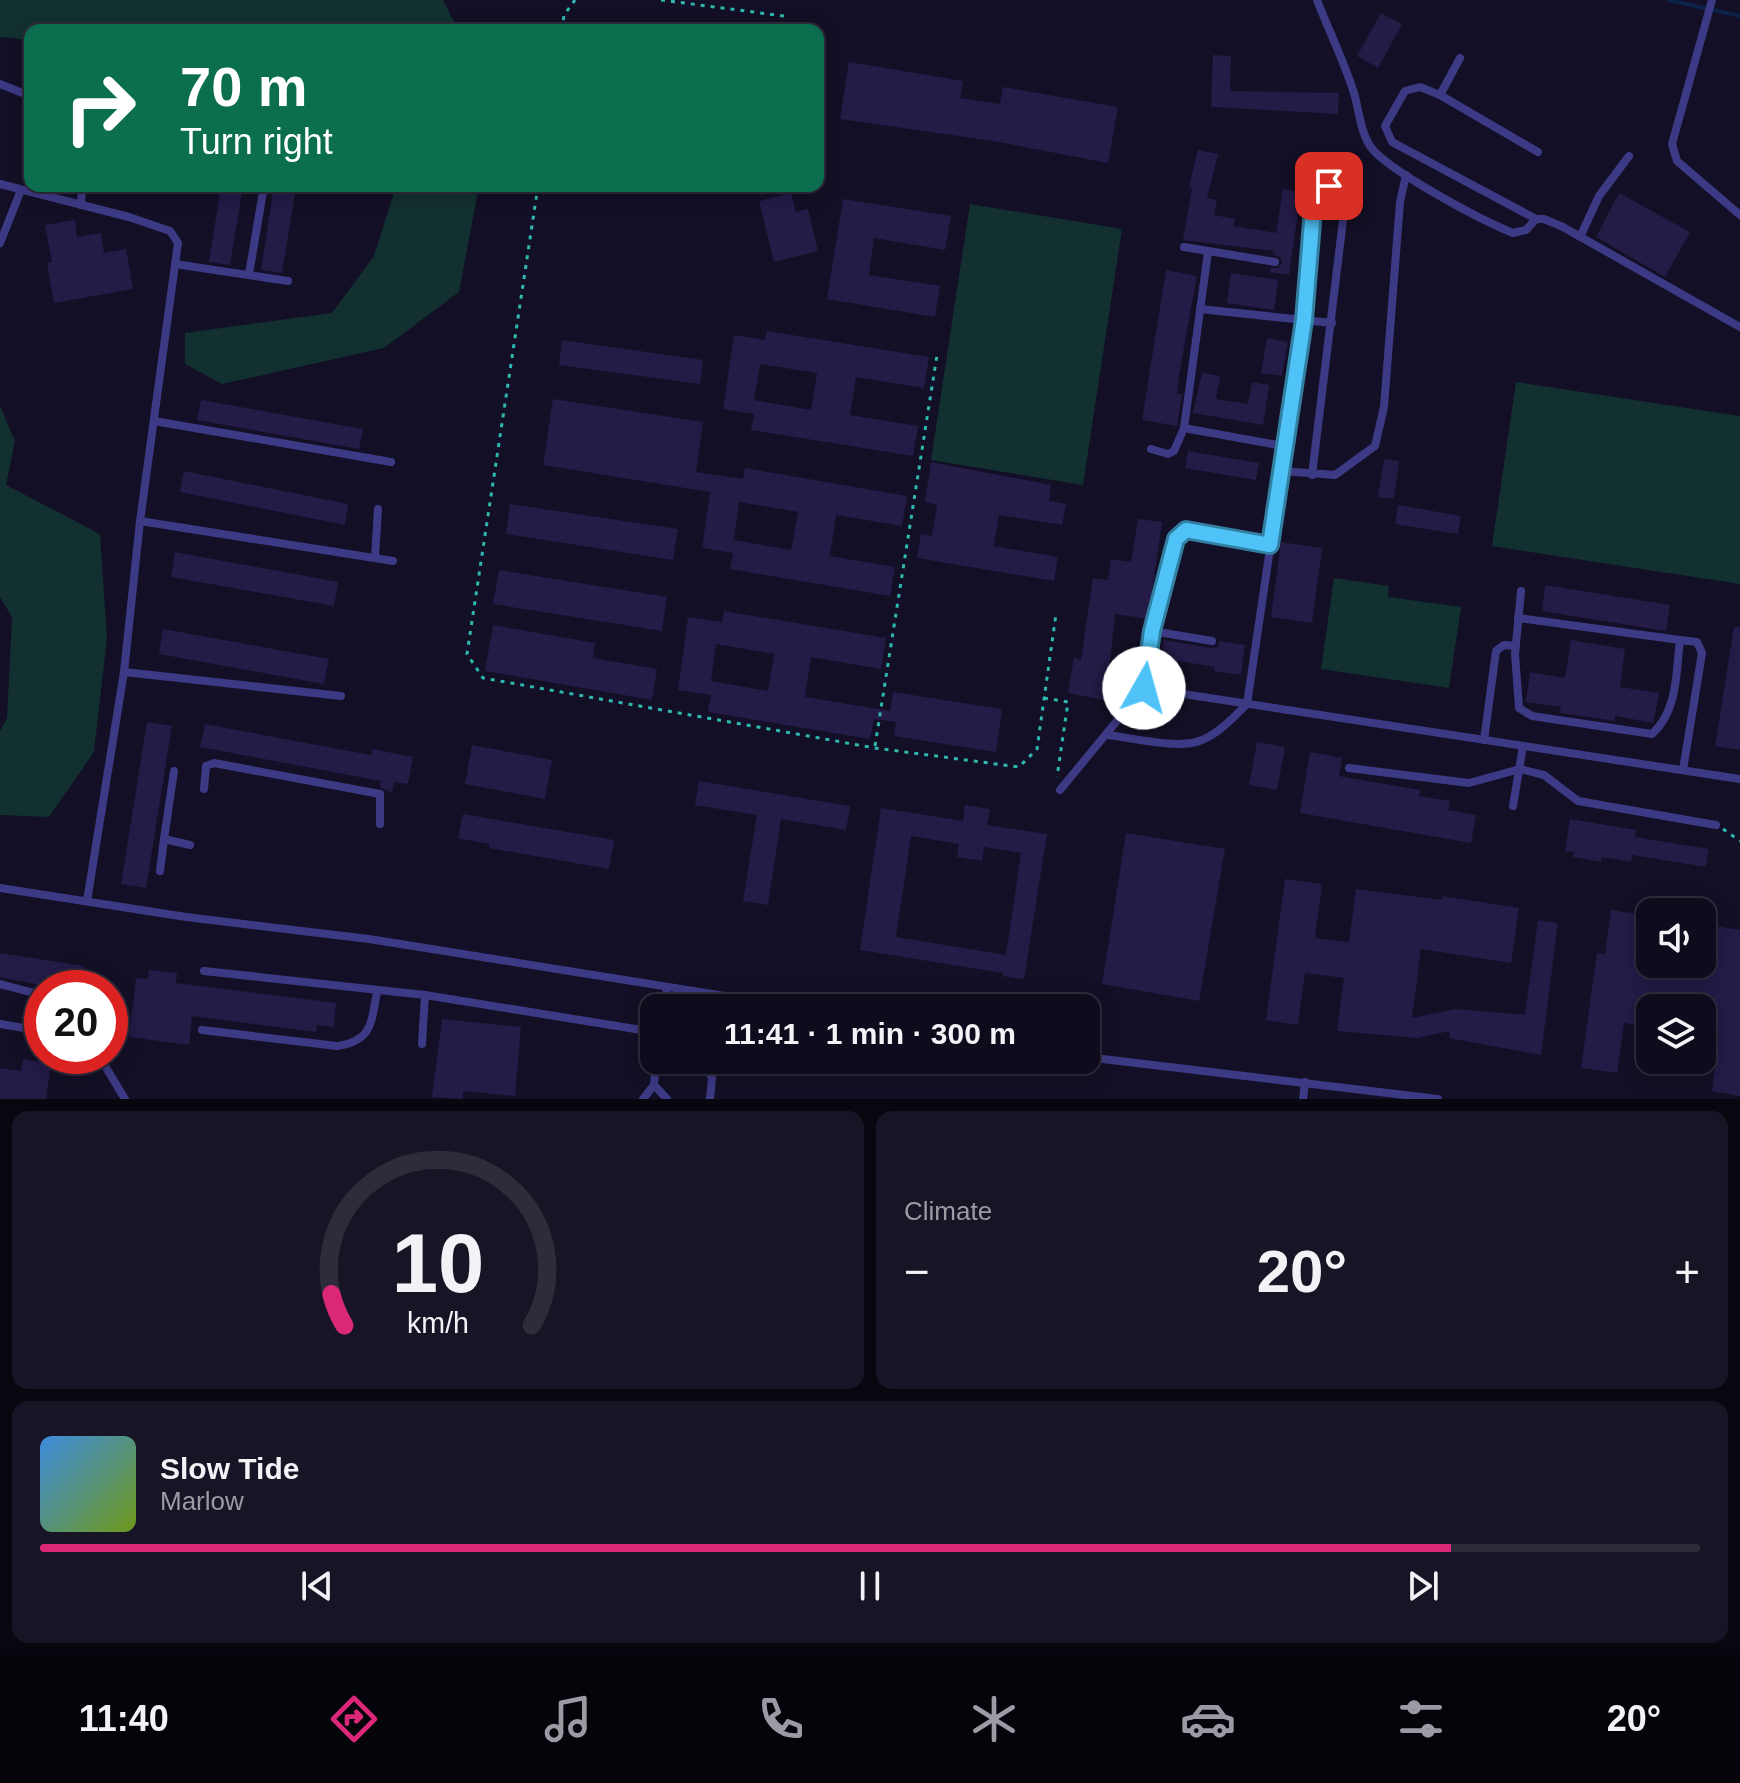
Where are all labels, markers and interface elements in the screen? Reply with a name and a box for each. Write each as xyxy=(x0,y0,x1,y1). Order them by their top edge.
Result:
text: 70 m xyxy=(180,55,308,118)
icon: right xyxy=(48,56,152,160)
text: Turn right xyxy=(180,121,333,162)
pin xyxy=(1295,152,1363,220)
icon: arrive xyxy=(1307,164,1351,208)
position arrow xyxy=(1102,646,1186,730)
map controls xyxy=(1636,898,1716,1074)
button: sound xyxy=(1636,898,1716,978)
speed limit sign: 20 xyxy=(24,970,128,1074)
button: layers xyxy=(1636,994,1716,1074)
text: 11:41 · 1 min · 300 m xyxy=(724,1017,1016,1050)
text: Climate xyxy=(904,1196,992,1226)
text: 10 xyxy=(392,1217,484,1310)
text: 20° xyxy=(1257,1238,1347,1305)
text: − xyxy=(904,1247,930,1296)
text: + xyxy=(1674,1247,1700,1296)
text: km/h xyxy=(407,1307,469,1339)
text: Slow Tide xyxy=(160,1452,299,1485)
text: Marlow xyxy=(160,1486,244,1516)
icon: previous xyxy=(295,1564,339,1608)
icon: pause xyxy=(848,1564,892,1608)
icon: next xyxy=(1401,1564,1445,1608)
icon: directions xyxy=(326,1691,382,1747)
icon: music xyxy=(540,1691,596,1747)
icon: phone xyxy=(753,1691,809,1747)
icon: climate xyxy=(966,1691,1022,1747)
icon: car xyxy=(1180,1691,1236,1747)
icon: filters xyxy=(1393,1691,1449,1747)
text: 11:40 xyxy=(79,1698,169,1739)
text: 20° xyxy=(1607,1698,1661,1739)

